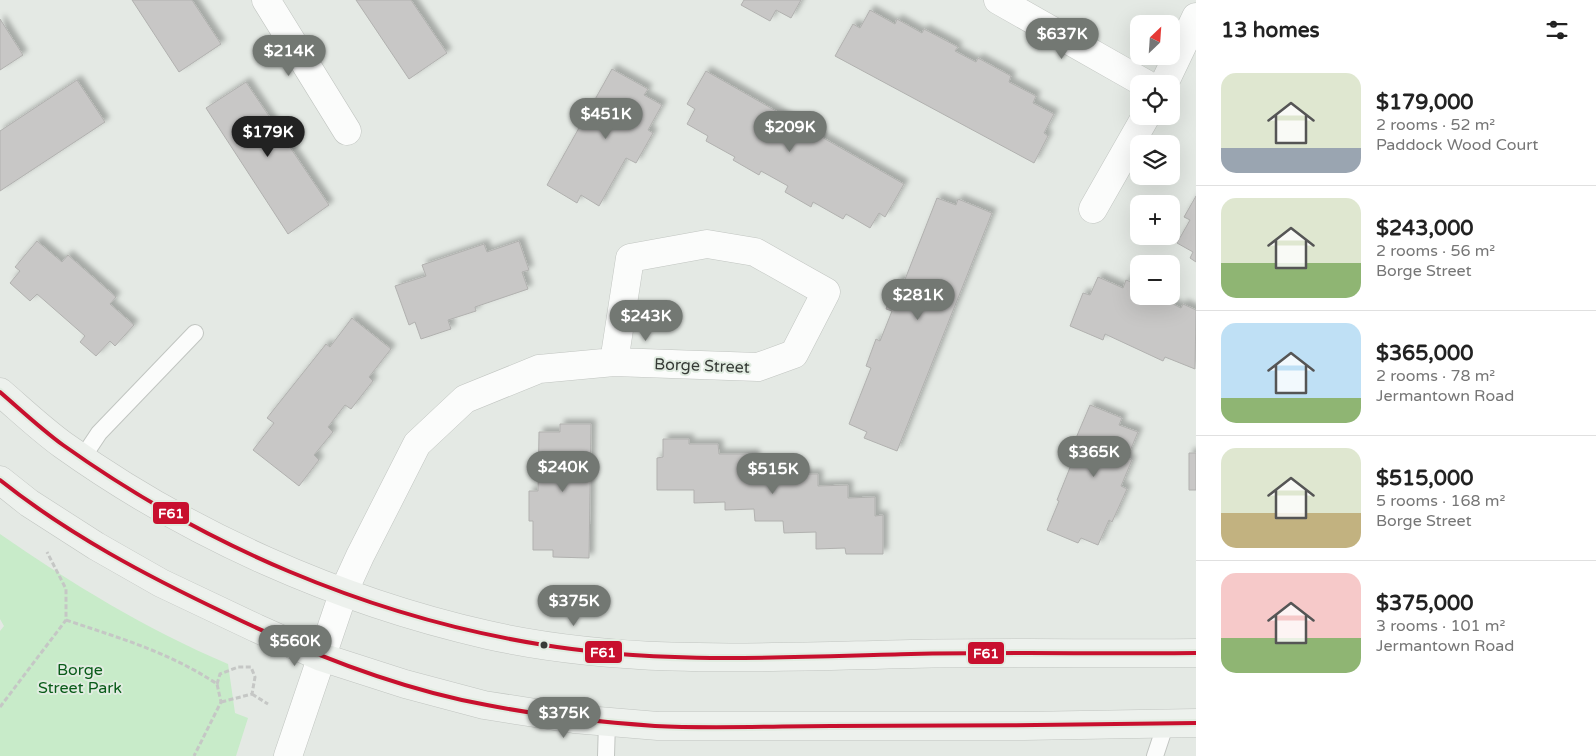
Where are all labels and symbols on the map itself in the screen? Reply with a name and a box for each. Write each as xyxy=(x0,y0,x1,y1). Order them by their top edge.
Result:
north arrow xyxy=(1130,15,1180,65)
pin: $637K xyxy=(1027,18,1097,60)
pin: $214K xyxy=(254,34,324,77)
pin: $451K xyxy=(571,98,641,140)
pin: $209K xyxy=(755,110,825,153)
pin: $179K xyxy=(233,116,303,158)
pin: $281K xyxy=(883,278,953,321)
pin: $243K xyxy=(611,300,681,342)
street label: Borge Street xyxy=(654,354,750,378)
pin: $365K xyxy=(1059,436,1129,478)
pin: $240K xyxy=(528,450,598,493)
pin: $515K xyxy=(738,452,808,495)
line badge: F61 xyxy=(152,501,190,525)
text: F61 xyxy=(158,505,184,522)
pin: $375K xyxy=(539,584,609,627)
pin: $560K xyxy=(260,624,330,667)
unlabelled marker xyxy=(539,640,549,650)
line badge: F61 xyxy=(584,640,623,664)
line badge: F61 xyxy=(967,641,1005,665)
text: F61 xyxy=(590,644,616,661)
text: F61 xyxy=(973,645,999,662)
park label: Borge Street Park xyxy=(38,660,122,698)
pin: $375K xyxy=(529,696,599,739)

